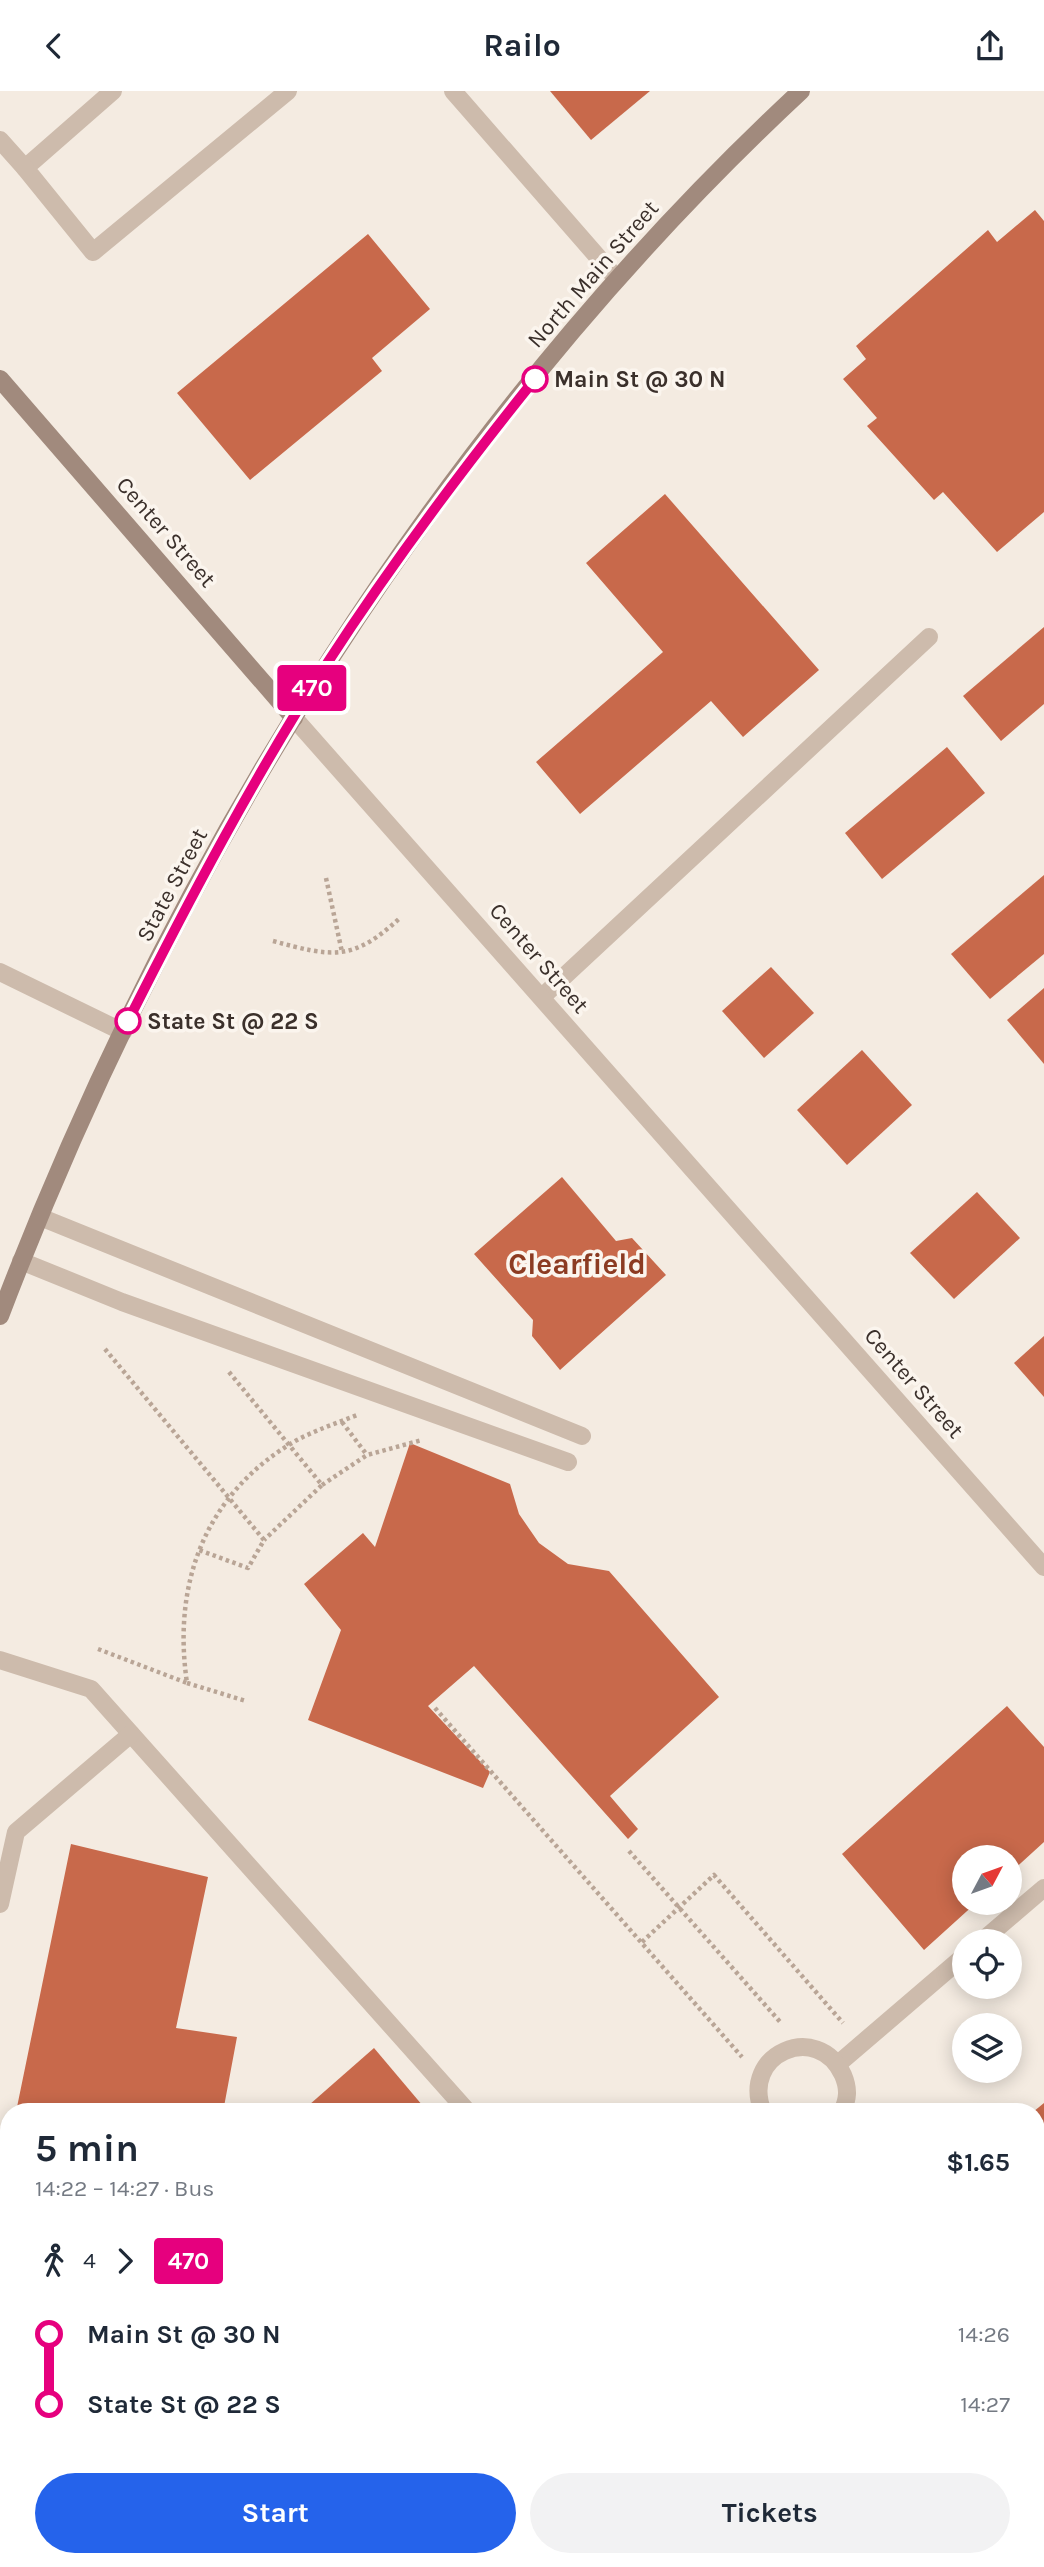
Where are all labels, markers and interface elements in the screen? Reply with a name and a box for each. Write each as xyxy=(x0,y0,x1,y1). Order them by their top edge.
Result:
icon: back xyxy=(35,27,73,65)
text: Railo xyxy=(483,27,561,64)
icon: share xyxy=(971,27,1009,65)
street label: North Main Street xyxy=(522,195,664,353)
marker: Main St @ 30 N xyxy=(522,366,548,392)
place label: Main St @ 30 N xyxy=(554,366,725,393)
street label: Center Street xyxy=(111,471,221,593)
line badge: 470 xyxy=(272,665,352,711)
text: 470 xyxy=(291,674,333,702)
street label: State Street xyxy=(131,823,213,946)
street label: Center Street xyxy=(484,897,594,1019)
marker: State St @ 22 S xyxy=(115,1008,141,1034)
place label: State St @ 22 S xyxy=(147,1008,319,1035)
district label: Clearfield xyxy=(508,1246,646,1282)
street label: Center Street xyxy=(859,1322,969,1444)
north arrow xyxy=(952,1845,1022,1915)
map controls xyxy=(952,1845,1022,2083)
button: locate xyxy=(952,1929,1022,1999)
button: layers xyxy=(952,2013,1022,2083)
text: 5 min xyxy=(35,2126,139,2171)
text: $1.65 xyxy=(946,2147,1010,2178)
text: 14:22 – 14:27 · Bus xyxy=(35,2175,214,2202)
icon: walk xyxy=(35,2242,73,2280)
icon: forward xyxy=(106,2242,144,2280)
text: 4 xyxy=(83,2247,96,2274)
text: 470 xyxy=(168,2247,209,2275)
text: Main St @ 30 N xyxy=(87,2319,281,2350)
text: 14:26 xyxy=(958,2321,1010,2348)
text: State St @ 22 S xyxy=(87,2389,281,2420)
text: 14:27 xyxy=(960,2391,1010,2418)
button: Start xyxy=(35,2473,516,2553)
button: Tickets xyxy=(530,2473,1010,2553)

